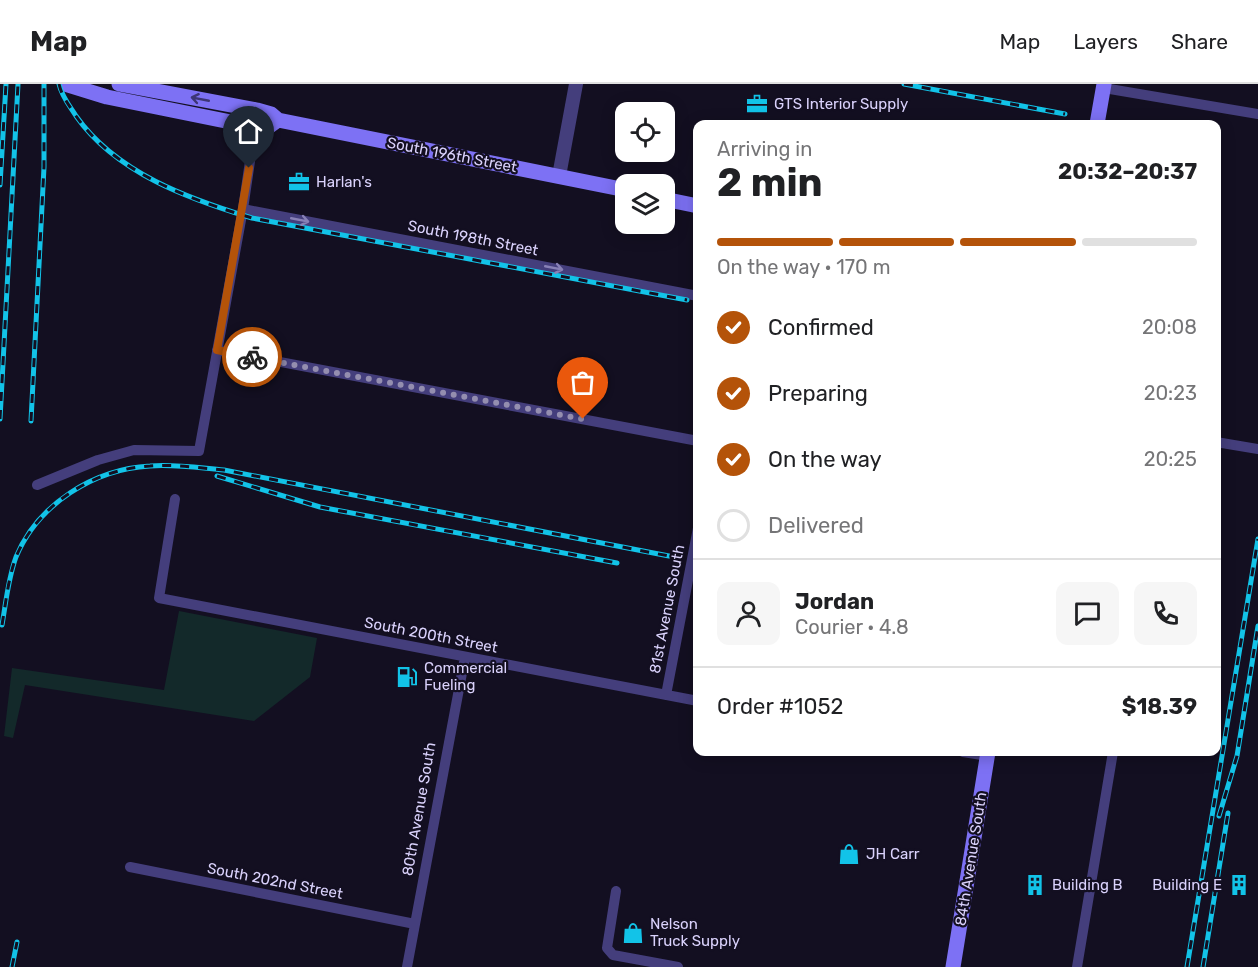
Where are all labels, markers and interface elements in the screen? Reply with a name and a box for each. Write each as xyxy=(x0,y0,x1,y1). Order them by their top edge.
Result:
text: Map xyxy=(30,25,87,58)
text: Map xyxy=(999,29,1040,54)
text: Layers xyxy=(1073,29,1138,54)
text: Share xyxy=(1171,29,1228,54)
office icon: GTS Interior Supply xyxy=(745,92,769,116)
one-way arrow xyxy=(191,94,210,105)
place label: GTS Interior Supply xyxy=(774,95,908,113)
map controls xyxy=(615,102,675,234)
button: locate xyxy=(615,102,675,162)
pin xyxy=(223,106,274,168)
icon: home xyxy=(232,115,265,148)
street label: South 196th Street xyxy=(386,134,519,176)
text: Arriving in xyxy=(717,137,812,161)
text: 20:32–20:37 xyxy=(1058,158,1197,185)
text: 2 min xyxy=(717,160,823,206)
office icon: Harlan's xyxy=(287,170,311,194)
place label: Harlan's xyxy=(316,173,372,191)
button: layers xyxy=(615,174,675,234)
one-way arrow xyxy=(290,215,310,226)
street label: South 198th Street xyxy=(406,217,540,260)
text: On the way · 170 m xyxy=(717,255,890,279)
one-way arrow xyxy=(543,263,563,274)
icon: check xyxy=(717,311,750,344)
text: Confirmed xyxy=(768,314,874,341)
text: 20:08 xyxy=(1142,315,1197,339)
courier xyxy=(222,327,282,387)
icon: bike xyxy=(236,341,269,374)
pin xyxy=(557,357,608,419)
icon: bag xyxy=(566,366,599,399)
icon: check xyxy=(717,377,750,410)
text: Preparing xyxy=(768,380,868,407)
text: 20:23 xyxy=(1144,381,1197,405)
icon: check xyxy=(717,443,750,476)
text: On the way xyxy=(768,446,882,473)
text: 20:25 xyxy=(1144,447,1197,471)
text: Delivered xyxy=(768,512,864,539)
street label: 81st Avenue South xyxy=(646,543,688,675)
button: person xyxy=(717,582,780,645)
button: chat xyxy=(1056,582,1119,645)
button: phone xyxy=(1134,582,1197,645)
text: Jordan xyxy=(795,588,874,615)
street label: South 200th Street xyxy=(363,613,499,657)
text: Courier · 4.8 xyxy=(795,615,909,639)
place label: Commercial Fueling xyxy=(424,659,507,694)
fuel station icon: Commercial Fueling xyxy=(395,665,419,689)
text: Order #1052 xyxy=(717,693,843,720)
text: $18.39 xyxy=(1122,693,1197,720)
street label: 80th Avenue South xyxy=(398,741,440,877)
street label: 84th Avenue South xyxy=(952,791,990,927)
shop icon: JH Carr xyxy=(837,842,861,866)
place label: JH Carr xyxy=(866,845,920,863)
street label: South 202nd Street xyxy=(206,859,344,903)
building icon: Building B xyxy=(1023,873,1047,897)
building icon: Building E xyxy=(1227,873,1251,897)
place label: Building B xyxy=(1052,876,1123,894)
place label: Building E xyxy=(1152,876,1222,894)
place label: Nelson Truck Supply xyxy=(650,915,740,950)
shop icon: Nelson Truck Supply xyxy=(621,921,645,945)

